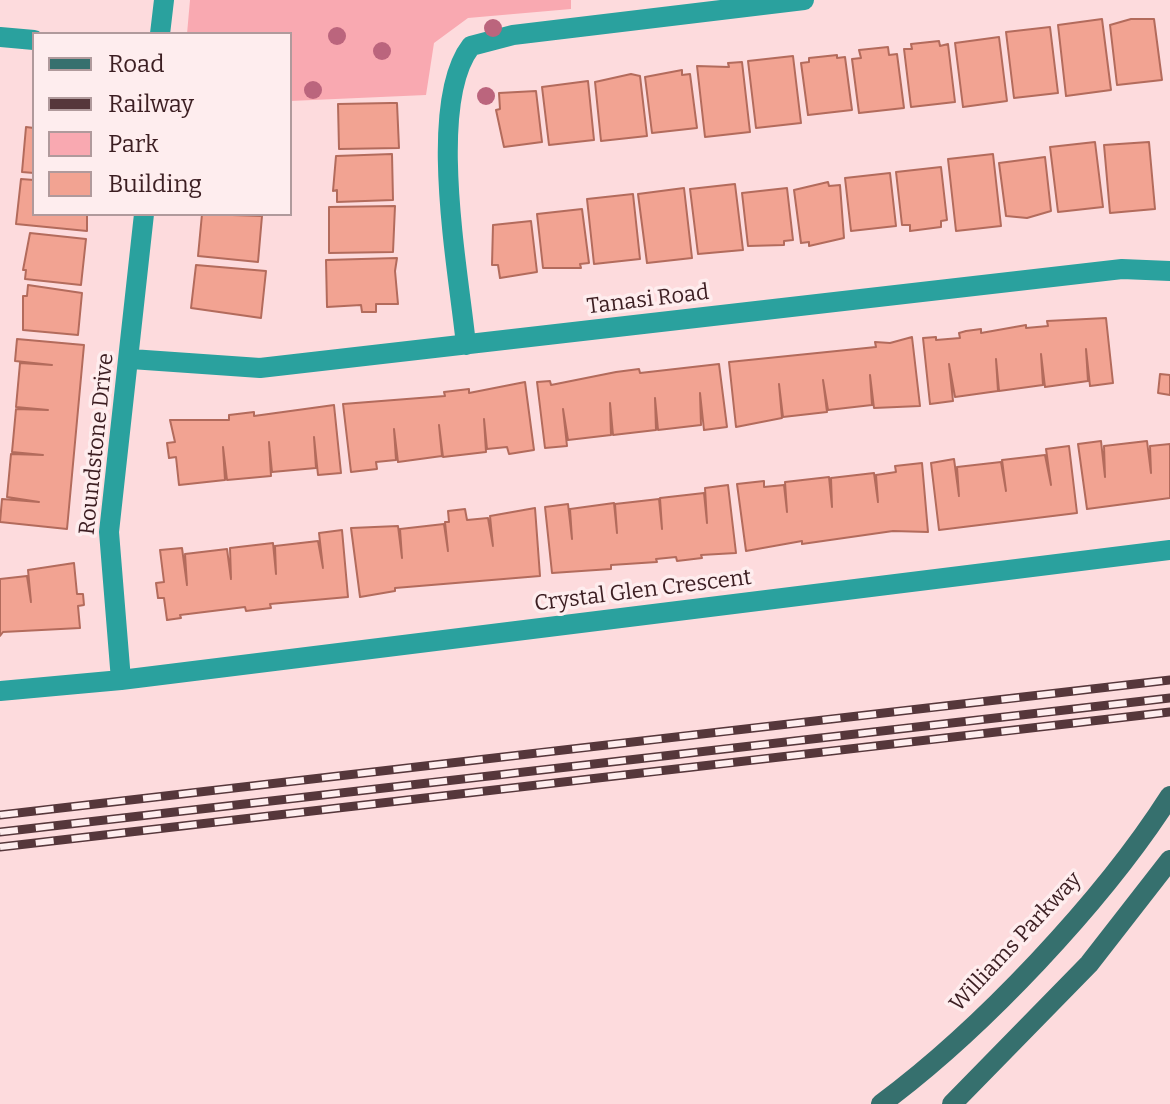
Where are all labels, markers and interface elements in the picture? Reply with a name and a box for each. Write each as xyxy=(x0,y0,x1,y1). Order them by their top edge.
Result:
legend xyxy=(32,32,292,216)
text: Road xyxy=(108,50,164,78)
text: Railway xyxy=(108,90,194,118)
text: Park xyxy=(108,130,159,158)
text: Building xyxy=(108,170,202,198)
street label: Tanasi Road xyxy=(585,279,711,321)
street label: Roundstone Drive xyxy=(74,352,120,536)
street label: Crystal Glen Crescent xyxy=(533,565,753,617)
street label: Williams Parkway xyxy=(945,867,1087,1017)

